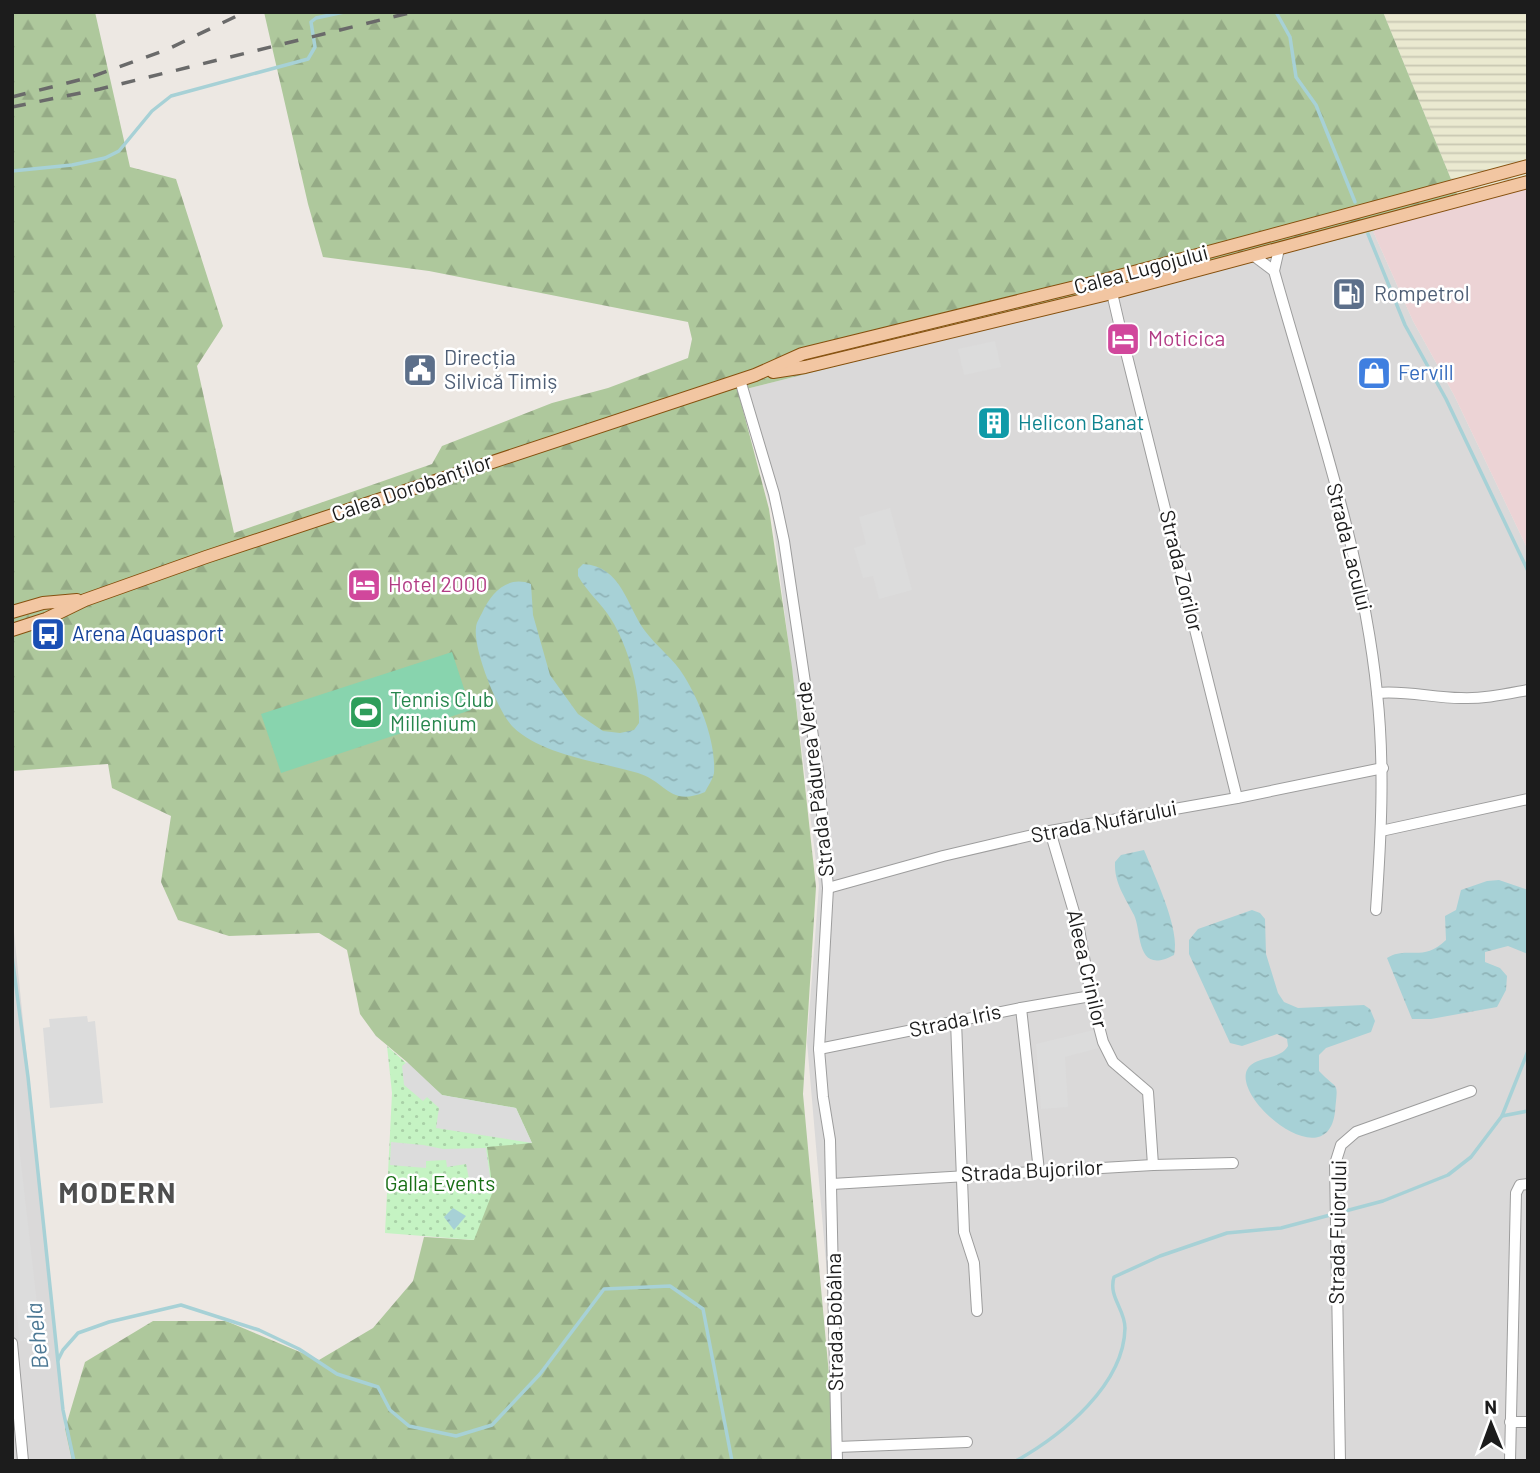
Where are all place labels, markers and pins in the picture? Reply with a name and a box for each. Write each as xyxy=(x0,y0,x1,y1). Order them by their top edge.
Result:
fuel station icon: Rompetrol xyxy=(1330,275,1368,313)
place label: Rompetrol xyxy=(1374,280,1470,305)
hotel icon: Moticica xyxy=(1104,320,1142,358)
place label: Moticica xyxy=(1148,325,1225,350)
place label: Direcția Silvică Timiș xyxy=(444,344,558,393)
public building icon: Direcția Silvică Timiș xyxy=(401,351,439,389)
shop icon: Fervill xyxy=(1355,354,1393,392)
place label: Fervill xyxy=(1398,359,1454,384)
building icon: Helicon Banat xyxy=(975,404,1013,442)
place label: Helicon Banat xyxy=(1018,409,1144,434)
hotel icon: Hotel 2000 xyxy=(345,566,383,604)
place label: Hotel 2000 xyxy=(388,571,487,596)
bus stop icon: Arena Aquasport xyxy=(29,615,67,653)
place label: Arena Aquasport xyxy=(72,620,224,645)
place label: Tennis Club Millenium xyxy=(390,686,494,735)
sports icon: Tennis Club Millenium xyxy=(347,693,385,731)

